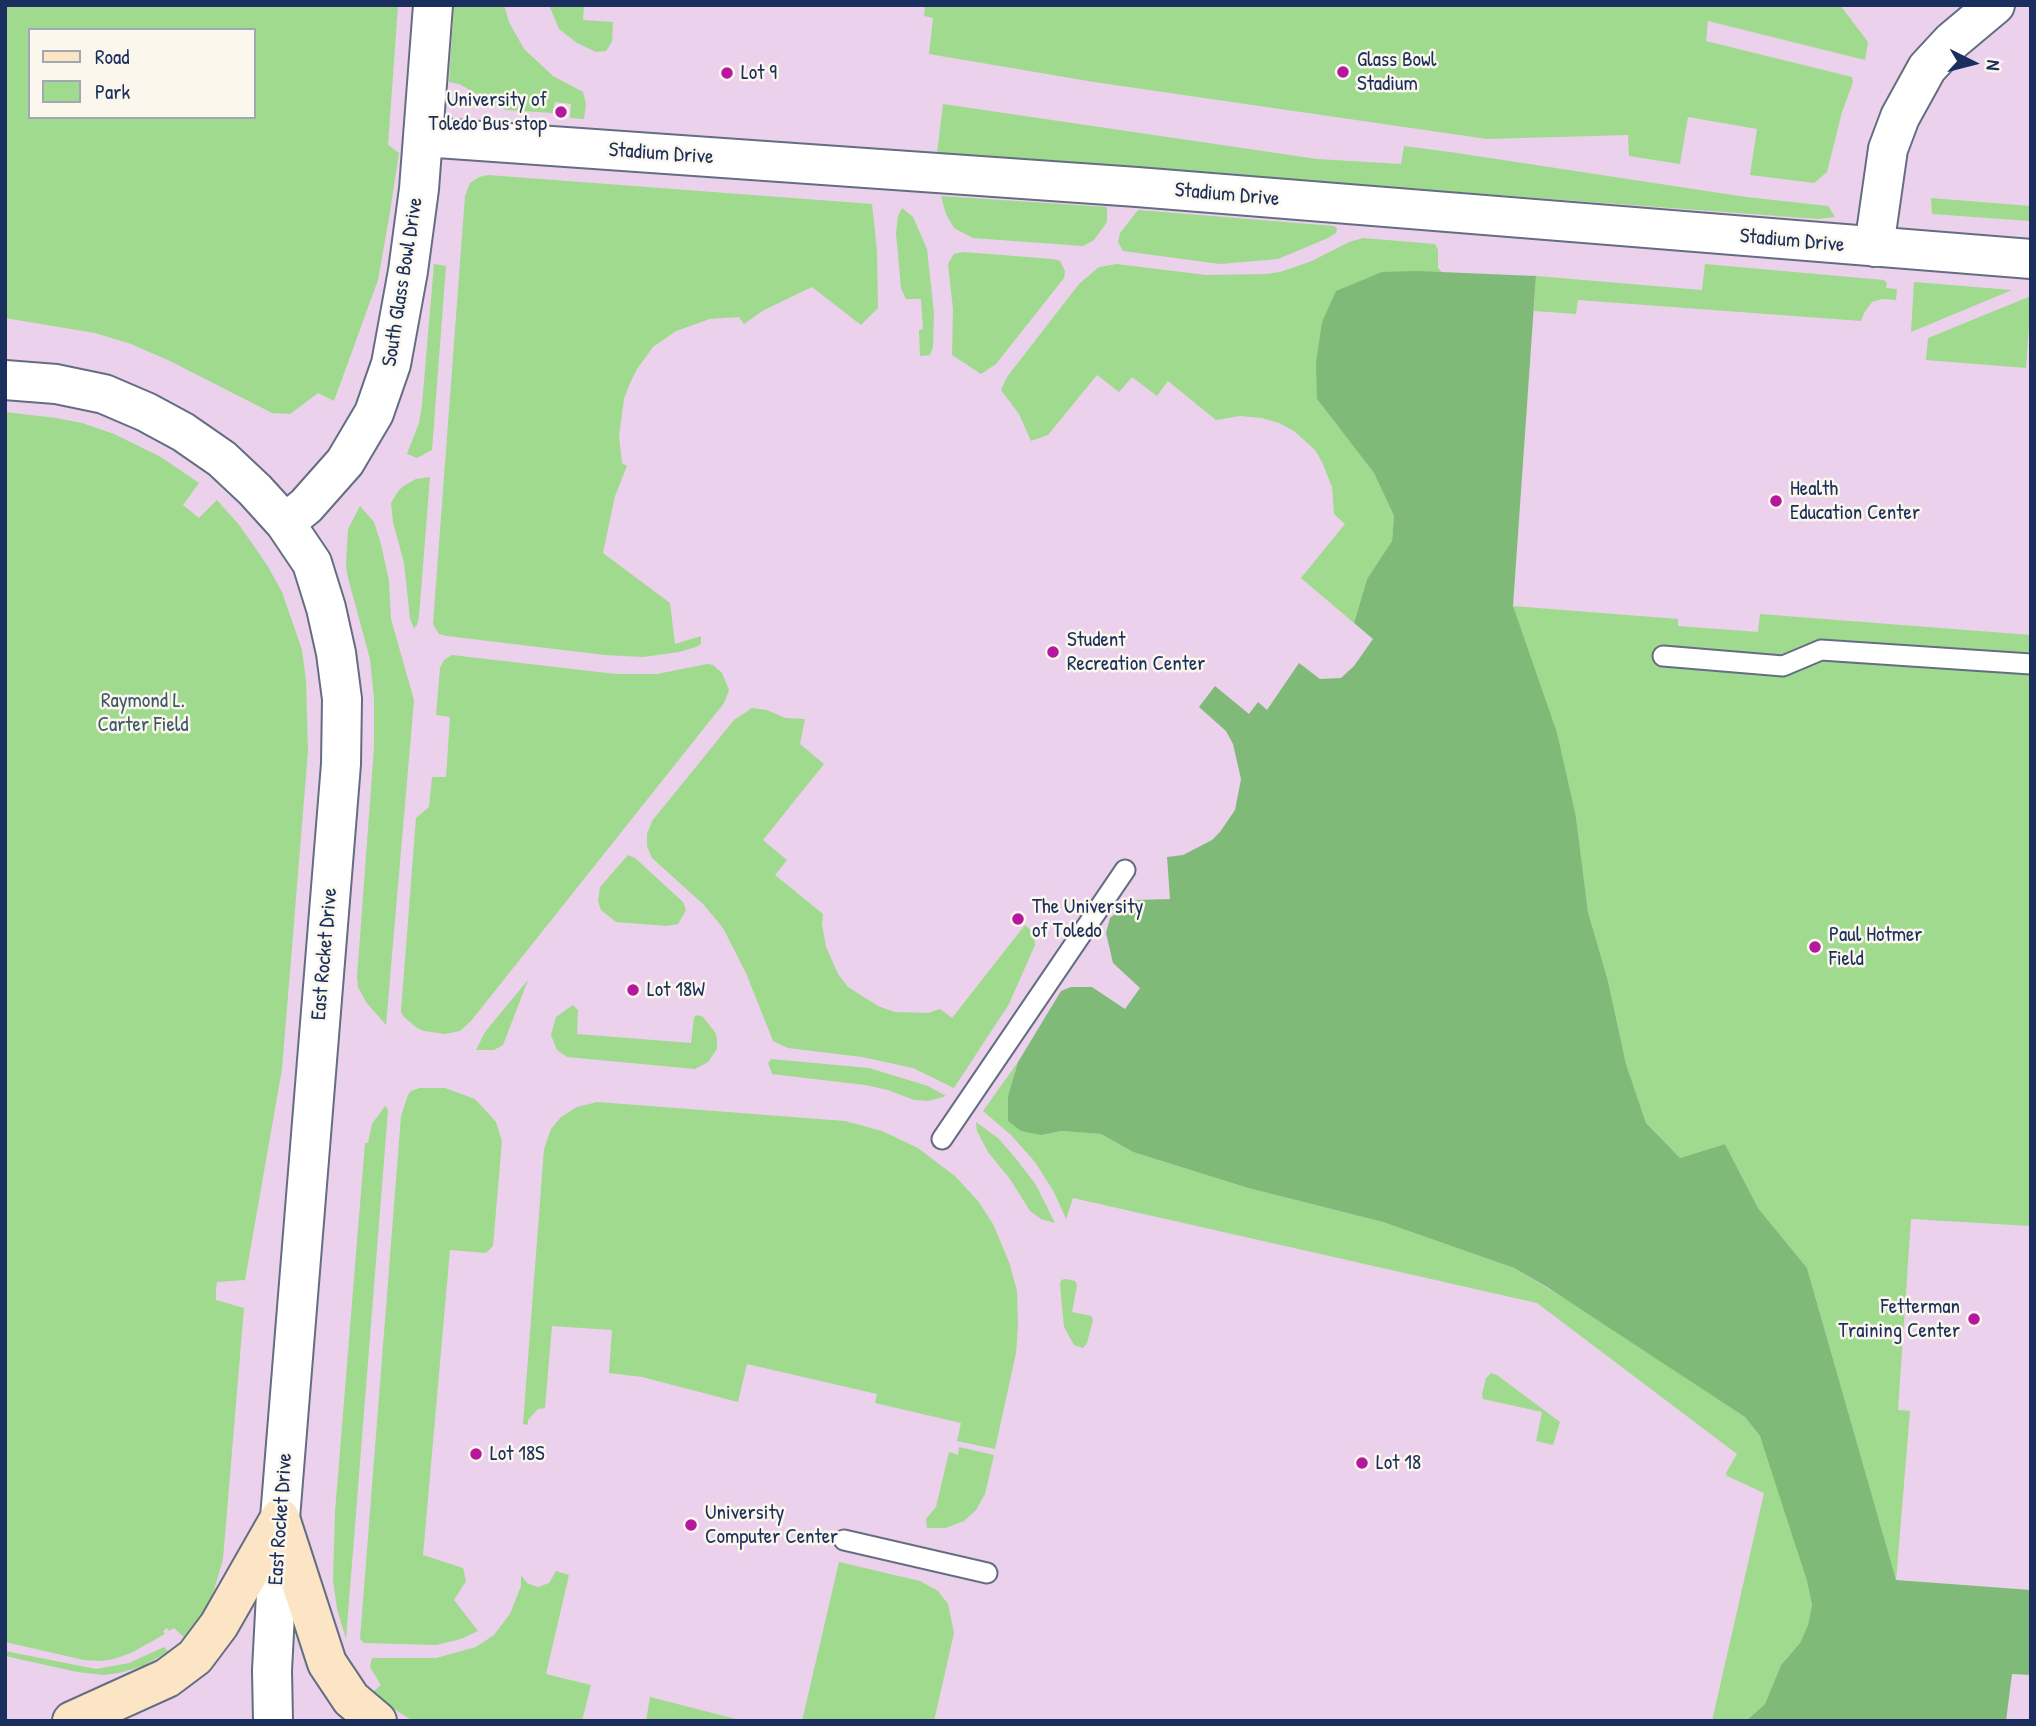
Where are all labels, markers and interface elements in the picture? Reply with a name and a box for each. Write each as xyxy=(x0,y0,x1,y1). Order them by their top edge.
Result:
legend xyxy=(28,28,256,119)
north arrow xyxy=(1938,28,2008,98)
text: Road xyxy=(95,42,129,71)
place label: Glass Bowl Stadium xyxy=(1357,47,1436,97)
text: N xyxy=(1980,59,2007,72)
place label: Lot 9 xyxy=(741,60,777,86)
marker: Glass Bowl Stadium xyxy=(1335,64,1351,80)
marker: Lot 9 xyxy=(719,65,735,81)
text: Park xyxy=(95,77,130,106)
place label: University of Toledo Bus stop xyxy=(429,87,547,137)
marker: University of Toledo Bus stop xyxy=(553,104,569,120)
street label: Stadium Drive xyxy=(608,138,714,170)
street label: Stadium Drive xyxy=(1174,178,1280,212)
street label: South Glass Bowl Drive xyxy=(377,196,429,368)
street label: Stadium Drive xyxy=(1739,224,1845,258)
place label: Health Education Center xyxy=(1790,476,1920,526)
marker: Health Education Center xyxy=(1768,493,1784,509)
place label: Student Recreation Center xyxy=(1067,627,1205,677)
marker: Student Recreation Center xyxy=(1045,644,1061,660)
park label: Raymond L. Carter Field xyxy=(97,688,189,738)
street label: East Rocket Drive xyxy=(307,887,343,1021)
place label: The University of Toledo xyxy=(1032,894,1143,944)
marker: The University of Toledo xyxy=(1010,911,1026,927)
place label: Paul Hotmer Field xyxy=(1829,922,1922,972)
marker: Paul Hotmer Field xyxy=(1807,939,1823,955)
place label: Lot 18W xyxy=(647,977,705,1003)
marker: Lot 18W xyxy=(625,982,641,998)
place label: Fetterman Training Center xyxy=(1838,1294,1960,1344)
marker: Fetterman Training Center xyxy=(1966,1311,1982,1327)
place label: Lot 18S xyxy=(490,1441,545,1467)
marker: Lot 18S xyxy=(468,1446,484,1462)
place label: Lot 18 xyxy=(1376,1450,1421,1476)
street label: East Rocket Drive xyxy=(264,1452,298,1586)
marker: Lot 18 xyxy=(1354,1455,1370,1471)
place label: University Computer Center xyxy=(705,1500,838,1550)
marker: University Computer Center xyxy=(683,1517,699,1533)

